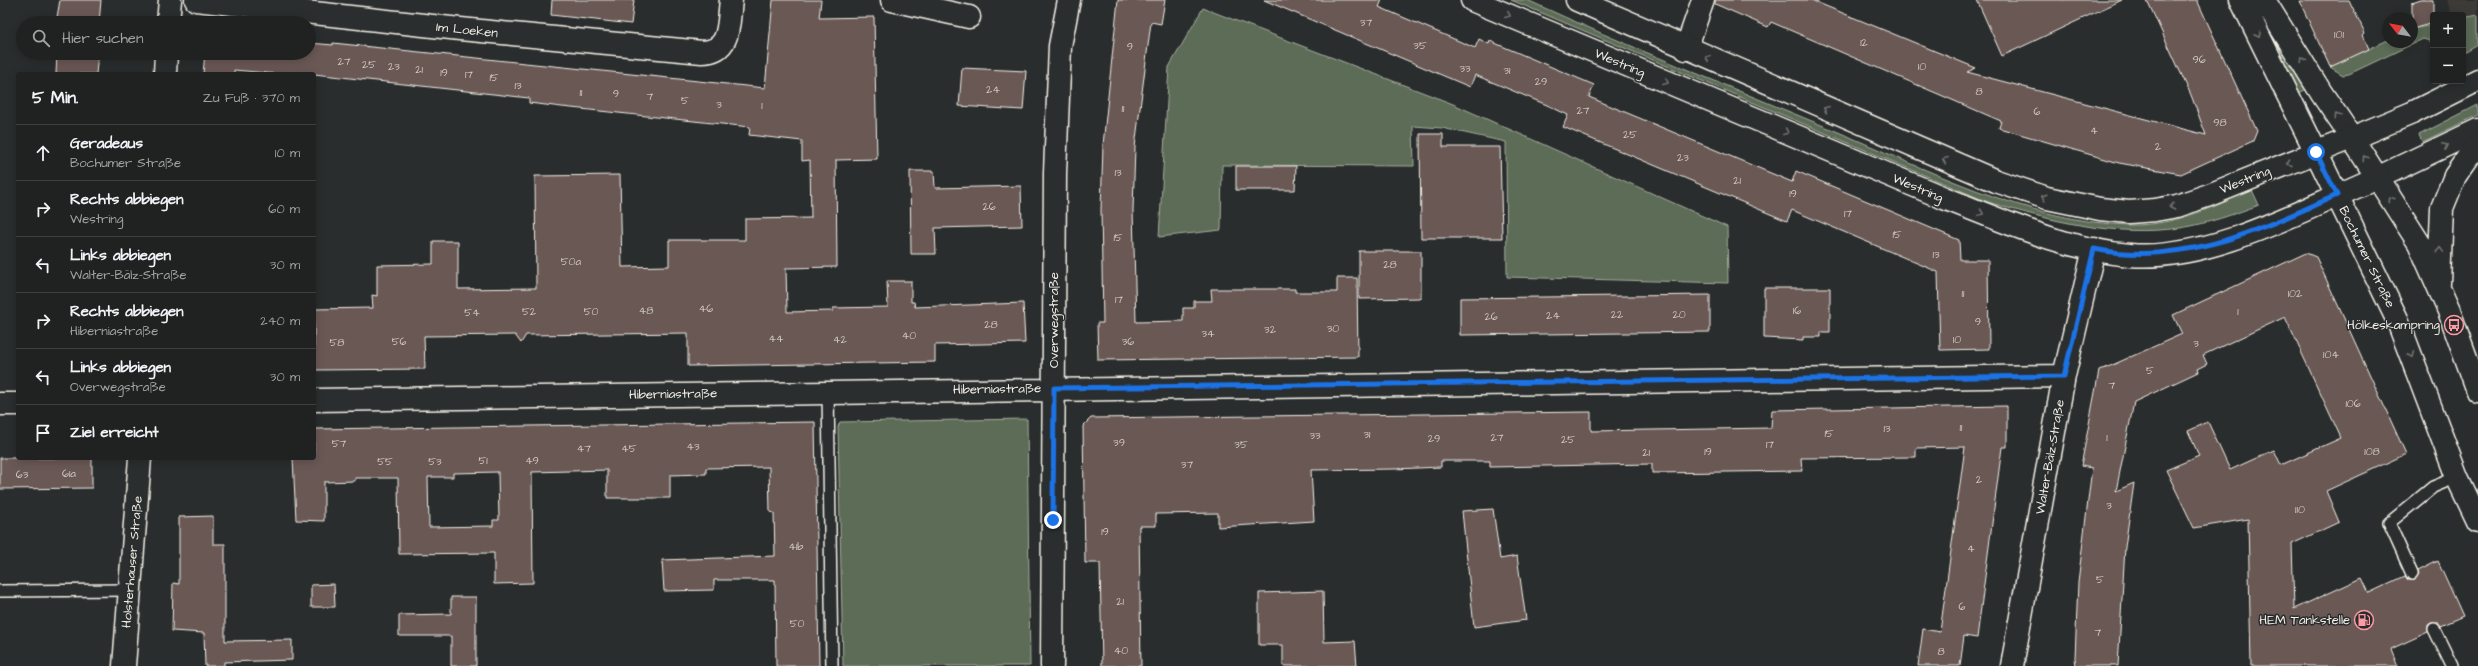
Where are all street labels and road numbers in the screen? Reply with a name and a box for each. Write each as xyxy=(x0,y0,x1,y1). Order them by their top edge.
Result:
street label: Im Loeken xyxy=(435,18,499,42)
street label: Westring xyxy=(1592,44,1648,83)
street label: Westring xyxy=(2217,162,2274,199)
street label: Westring xyxy=(1890,169,1946,208)
street label: Bochumer Straße xyxy=(2335,203,2399,311)
street label: Overwegstraße xyxy=(1045,272,1064,368)
street label: Hiberniastraße xyxy=(953,379,1041,399)
street label: Hiberniastraße xyxy=(629,384,717,404)
street label: Walter-Bälz-Straße xyxy=(2031,398,2069,516)
street label: Holsterhauser Straße xyxy=(117,495,147,629)

